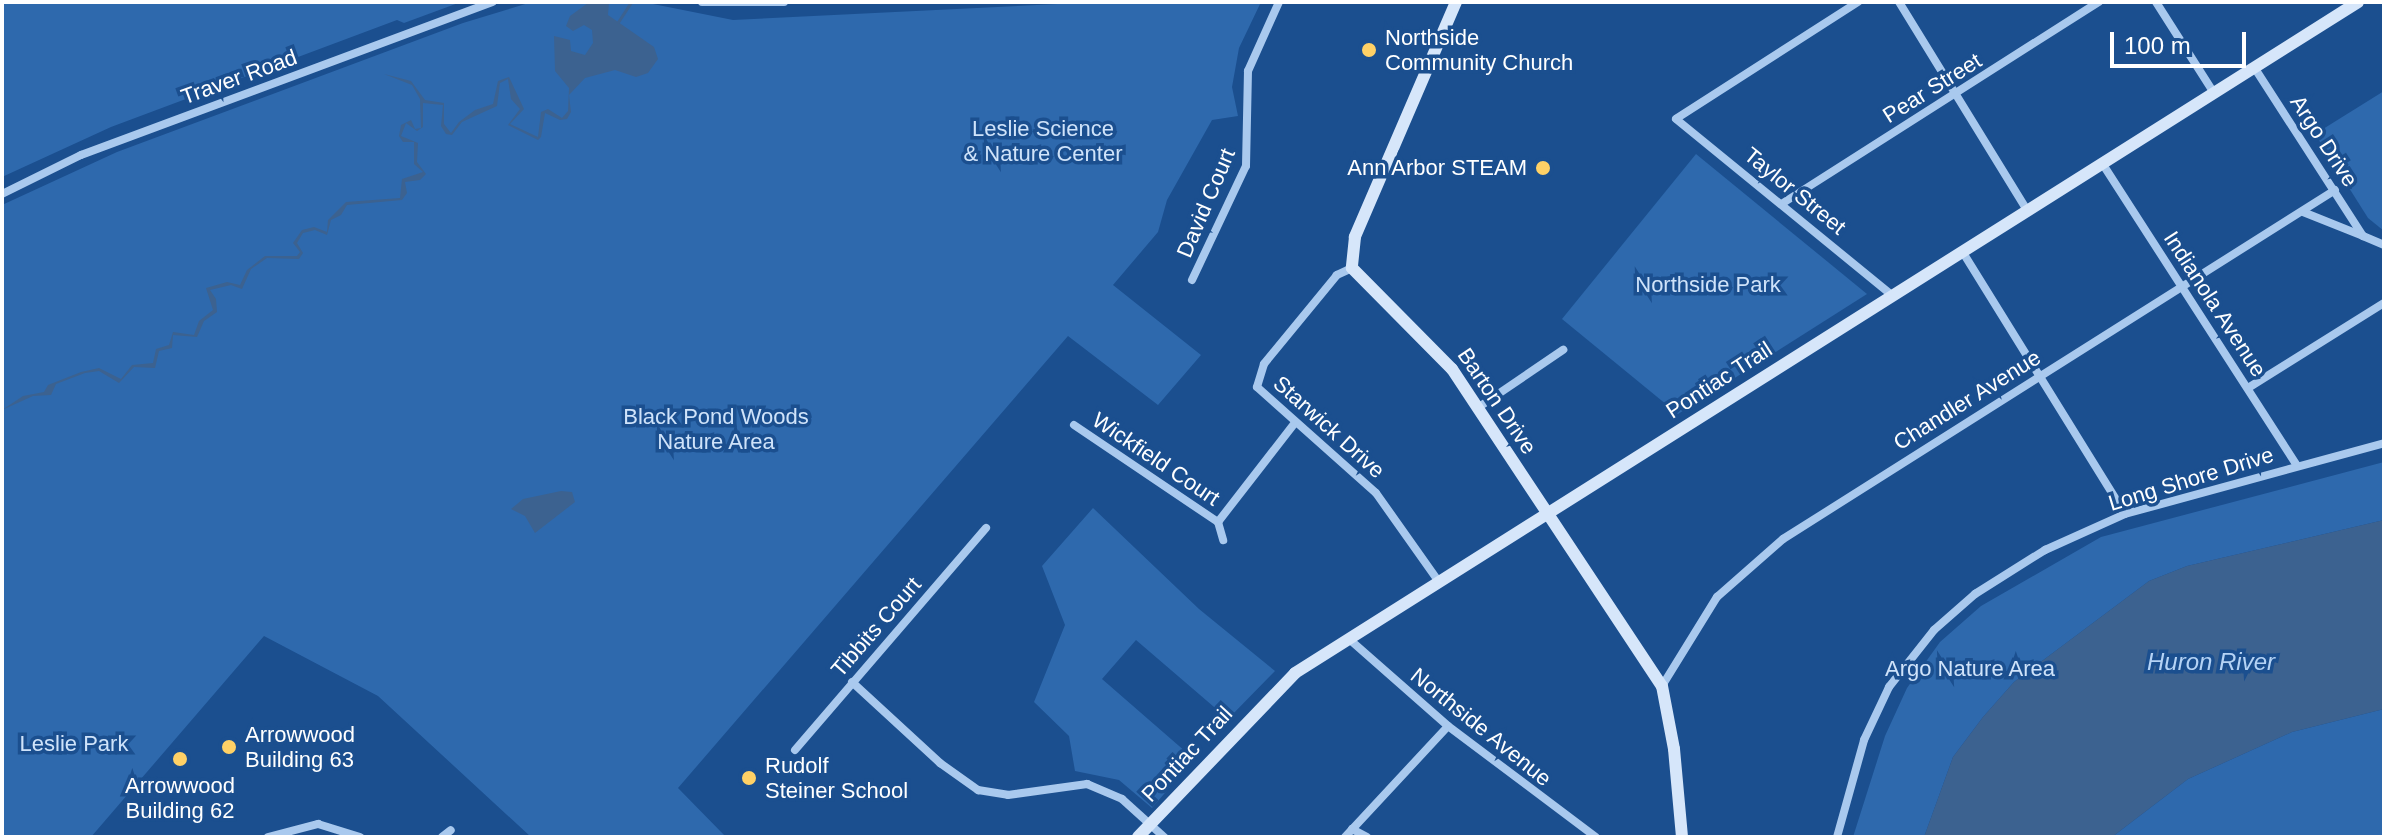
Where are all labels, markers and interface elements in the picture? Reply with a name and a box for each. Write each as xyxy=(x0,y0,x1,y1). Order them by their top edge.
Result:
scale bar xyxy=(2114,16,2250,66)
place label: Northside Community Church xyxy=(1385,24,1573,76)
text: 100 m xyxy=(2124,32,2191,59)
marker: Northside Community Church xyxy=(1360,41,1378,59)
street label: Traver Road xyxy=(177,44,301,110)
street label: Pear Street xyxy=(1878,47,1986,129)
street label: Argo Drive xyxy=(2285,90,2363,192)
park label: Leslie Science & Nature Center xyxy=(964,115,1122,166)
street label: Taylor Street xyxy=(1739,142,1851,240)
street label: David Court xyxy=(1171,144,1241,262)
place label: Ann Arbor STEAM xyxy=(1346,155,1527,181)
marker: Ann Arbor STEAM xyxy=(1534,159,1552,177)
street label: Indianola Avenue xyxy=(2158,226,2272,382)
park label: Northside Park xyxy=(1635,272,1781,298)
street label: Pontiac Trail xyxy=(1661,336,1777,424)
street label: Barton Drive xyxy=(1452,343,1542,459)
street label: Chandler Avenue xyxy=(1888,344,2046,456)
street label: Starwick Drive xyxy=(1268,370,1390,484)
park label: Black Pond Woods Nature Area xyxy=(623,403,809,454)
street label: Wickfield Court xyxy=(1087,407,1225,511)
street label: Long Shore Drive xyxy=(2105,441,2277,517)
street label: Tibbits Court xyxy=(825,572,927,682)
water label: Huron River xyxy=(2147,648,2275,676)
park label: Argo Nature Area xyxy=(1884,656,2056,682)
street label: Northside Avenue xyxy=(1405,662,1557,792)
street label: Pontiac Trail xyxy=(1136,701,1238,807)
place label: Arrowwood Building 63 xyxy=(245,721,355,772)
park label: Leslie Park xyxy=(20,731,128,757)
marker: Arrowwood Building 63 xyxy=(220,738,238,756)
marker: Arrowwood Building 62 xyxy=(171,750,189,768)
place label: Rudolf Steiner School xyxy=(765,752,908,804)
marker: Rudolf Steiner School xyxy=(740,769,758,787)
place label: Arrowwood Building 62 xyxy=(125,772,235,824)

